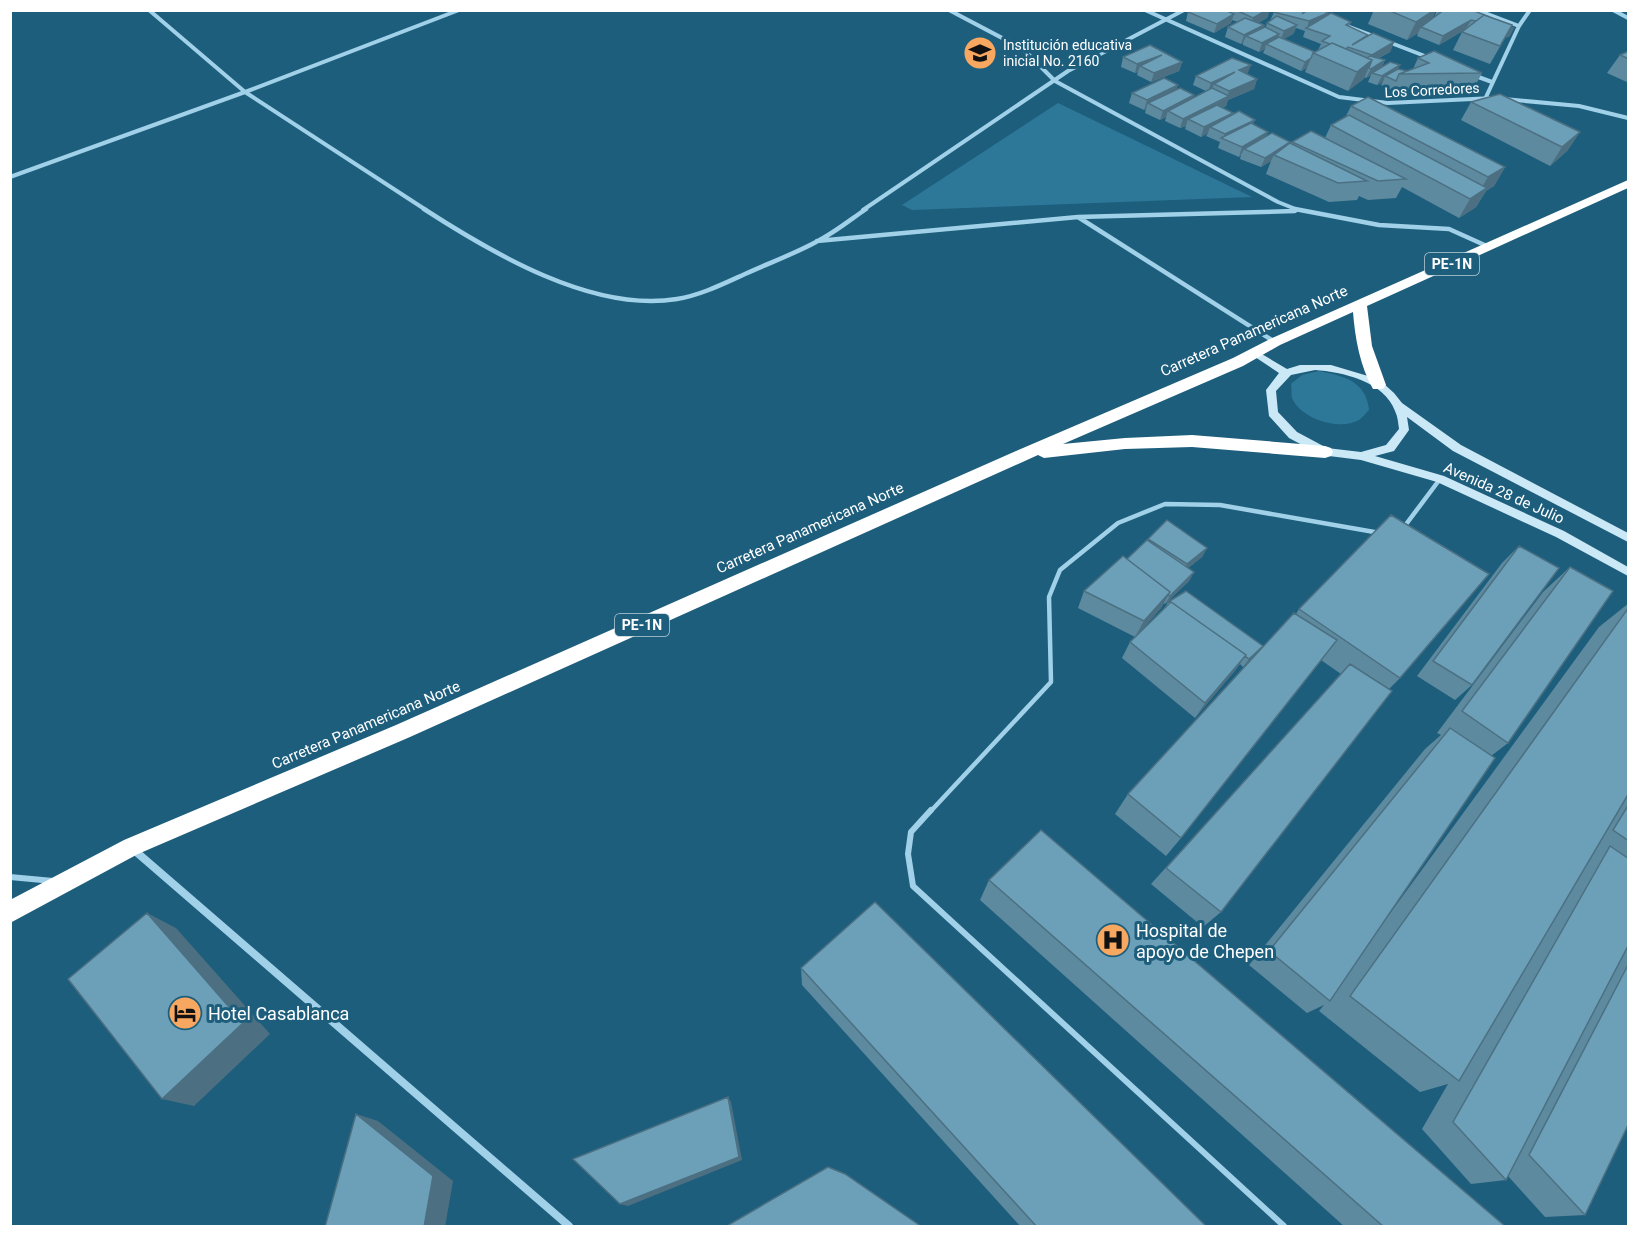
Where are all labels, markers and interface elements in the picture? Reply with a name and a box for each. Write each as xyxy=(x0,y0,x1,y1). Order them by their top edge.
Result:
school or university icon: Institución educativa inicial No. 2160 xyxy=(962,35,998,71)
place label: Institución educativa inicial No. 2160 xyxy=(1003,37,1132,69)
street label: Los Corredores xyxy=(1384,80,1480,100)
road number: PE-1N xyxy=(1425,253,1479,275)
street label: Carretera Panamericana Norte xyxy=(1158,281,1350,381)
street label: Avenida 28 de Julio xyxy=(1441,458,1567,528)
street label: Carretera Panamericana Norte xyxy=(714,478,906,578)
road number: PE-1N xyxy=(615,614,669,636)
street label: Carretera Panamericana Norte xyxy=(269,677,463,773)
place label: Hospital de apoyo de Chepen xyxy=(1136,920,1274,962)
hospital icon: Hospital de apoyo de Chepen xyxy=(1095,922,1131,958)
hotel icon: Hotel Casablanca xyxy=(167,995,203,1031)
place label: Hotel Casablanca xyxy=(208,1003,349,1024)

